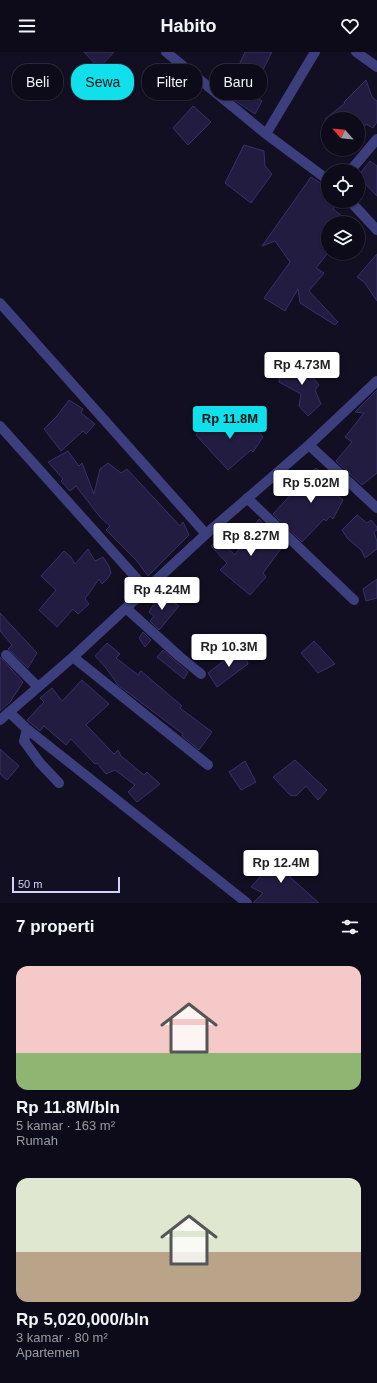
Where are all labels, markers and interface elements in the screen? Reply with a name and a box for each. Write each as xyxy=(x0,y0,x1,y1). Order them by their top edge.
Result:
icon: menu xyxy=(16,15,38,37)
icon: heart xyxy=(339,15,361,37)
text: Habito xyxy=(161,16,217,36)
chip: Beli xyxy=(12,64,63,100)
chip: Sewa xyxy=(71,64,134,100)
chip: Filter xyxy=(142,64,202,100)
chip: Baru xyxy=(210,64,267,100)
north arrow xyxy=(321,112,365,156)
map controls xyxy=(321,112,365,260)
button: locate xyxy=(321,164,365,208)
button: layers xyxy=(321,216,365,260)
pin: Rp 4.73M xyxy=(261,352,343,386)
text: Rp 4.73M xyxy=(273,357,331,372)
pin: Rp 11.8M xyxy=(189,406,271,440)
text: Rp 11.8M xyxy=(202,411,258,426)
pin: Rp 5.02M xyxy=(270,470,352,504)
text: Rp 5.02M xyxy=(282,475,340,490)
pin: Rp 8.27M xyxy=(210,523,292,557)
text: Rp 8.27M xyxy=(222,528,280,543)
pin: Rp 4.24M xyxy=(121,577,203,611)
text: Rp 4.24M xyxy=(133,582,191,597)
pin: Rp 10.3M xyxy=(188,634,270,668)
text: Rp 10.3M xyxy=(200,639,258,654)
pin: Rp 12.4M xyxy=(240,850,322,884)
text: Rp 12.4M xyxy=(252,855,310,870)
scale bar xyxy=(12,875,120,894)
text: 50 m xyxy=(18,878,42,890)
icon: filters xyxy=(339,916,361,938)
text: 7 properti xyxy=(16,917,94,936)
icon: home xyxy=(153,992,225,1064)
text: Rp 11.8M/bln xyxy=(16,1098,120,1117)
text: 5 kamar · 163 m² xyxy=(16,1118,115,1133)
text: Rumah xyxy=(16,1133,58,1148)
icon: home xyxy=(153,1204,225,1276)
text: Rp 5,020,000/bln xyxy=(16,1310,149,1329)
text: 3 kamar · 80 m² xyxy=(16,1330,108,1345)
text: Apartemen xyxy=(16,1345,80,1360)

